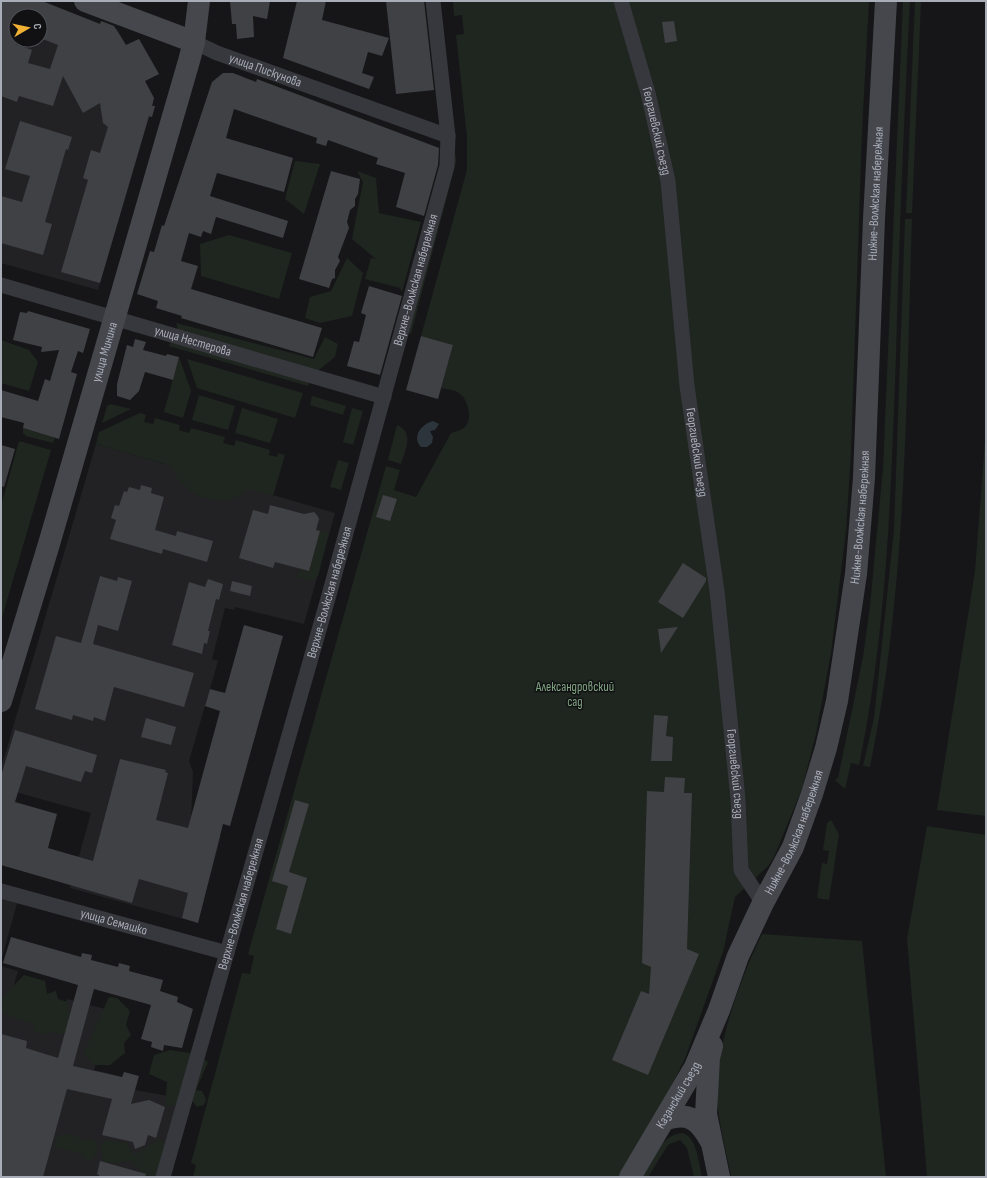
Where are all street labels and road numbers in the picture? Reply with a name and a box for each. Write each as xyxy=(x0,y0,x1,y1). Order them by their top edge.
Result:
street label: улица Пискунова xyxy=(227,50,304,91)
street label: Георгиевский съезд xyxy=(639,85,674,177)
street label: Нижне-Волжская набережная xyxy=(864,126,887,261)
street label: Верхне-Волжская набережная xyxy=(390,212,441,348)
street label: улица Минина xyxy=(88,320,121,384)
street label: улица Нестерова xyxy=(153,322,233,360)
street label: Георгиевский съезд xyxy=(682,407,711,498)
street label: Нижне-Волжская набережная xyxy=(847,450,873,585)
street label: Верхне-Волжская набережная xyxy=(303,525,355,660)
street label: Георгиевский съезд xyxy=(723,728,747,819)
street label: Нижне-Волжская набережная xyxy=(761,768,827,897)
street label: Верхне-Волжская набережная xyxy=(215,836,267,971)
street label: улица Семашко xyxy=(79,905,149,939)
street label: Казанский съезд xyxy=(652,1060,704,1132)

